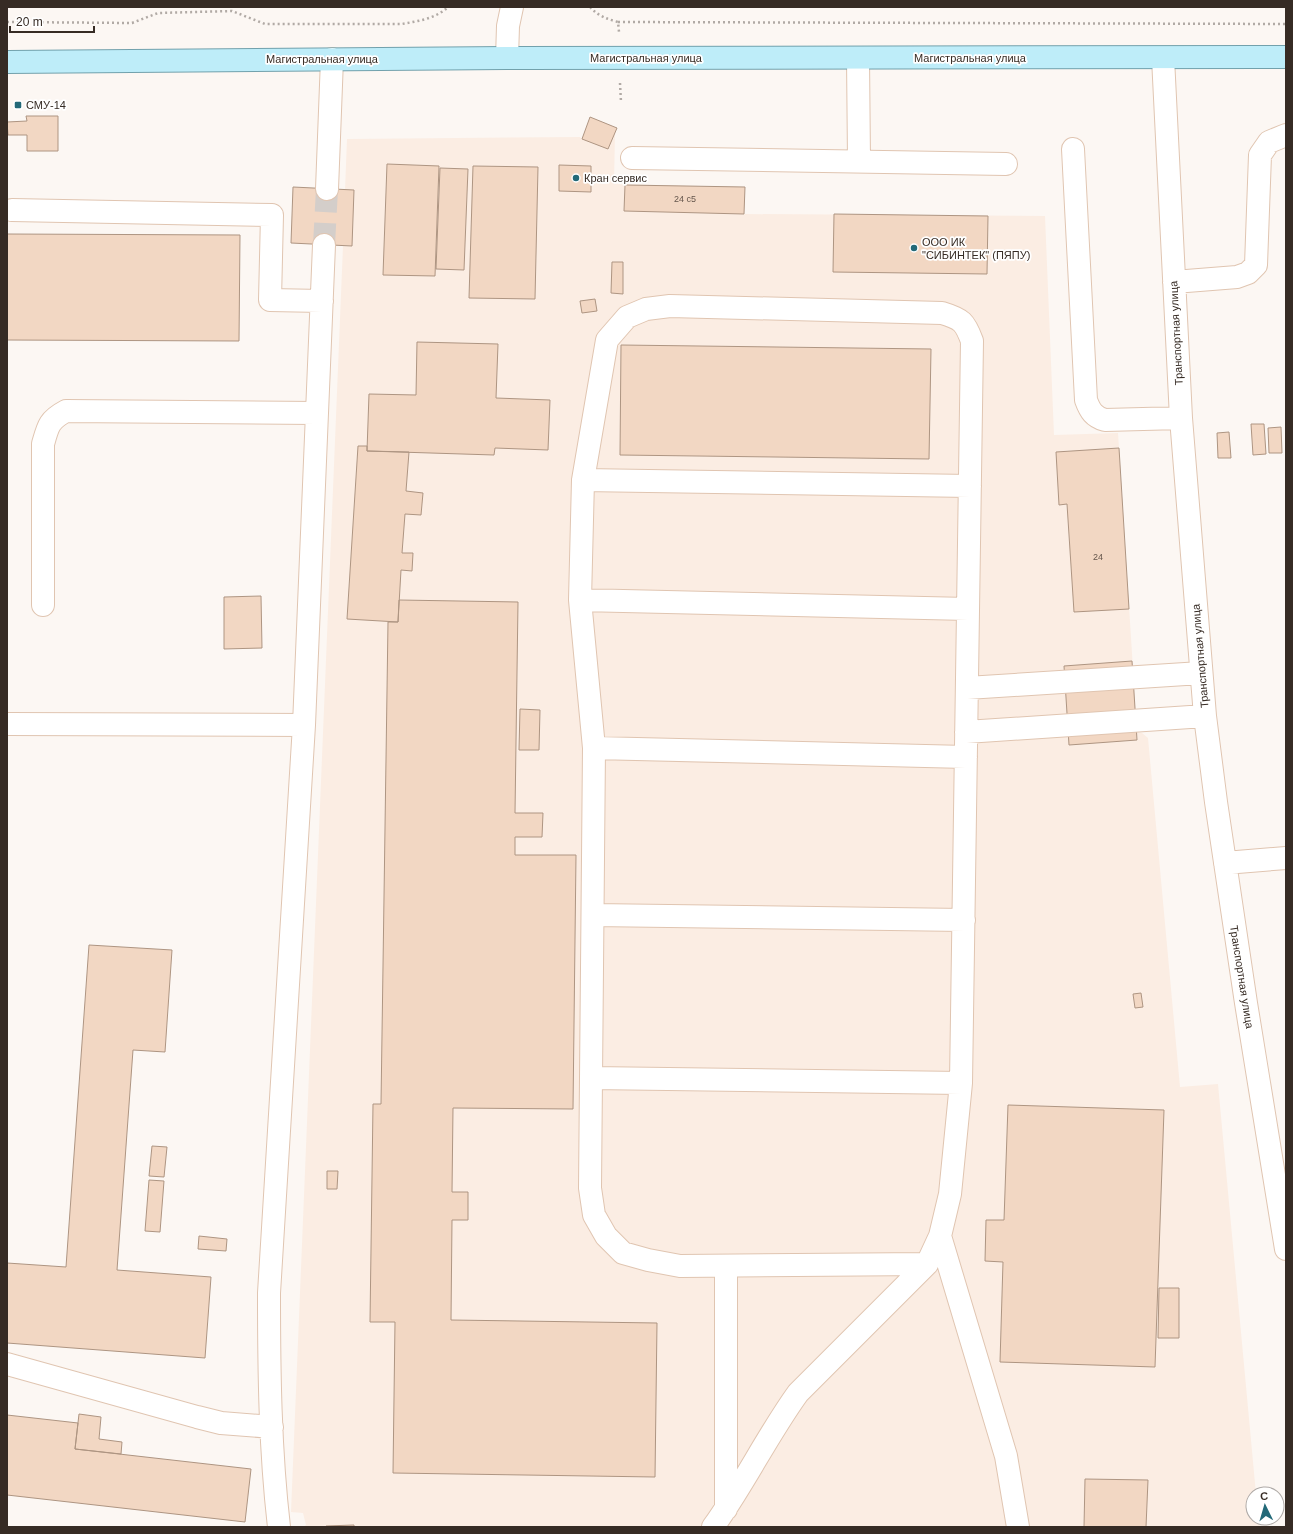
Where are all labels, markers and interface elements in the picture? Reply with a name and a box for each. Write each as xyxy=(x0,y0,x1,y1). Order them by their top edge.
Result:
scale bar xyxy=(10,8,94,34)
text: 20 m xyxy=(16,15,43,29)
street label: Магистральная улица xyxy=(590,52,703,64)
street label: Магистральная улица xyxy=(914,52,1027,64)
street label: Магистральная улица xyxy=(266,53,379,65)
place label: СМУ-14 xyxy=(26,99,66,111)
marker: СМУ-14 xyxy=(13,100,23,110)
place label: Кран сервис xyxy=(584,172,647,184)
marker: Кран сервис xyxy=(571,173,581,183)
house number: 24 с5 xyxy=(674,194,696,204)
place label: ООО ИК "СИБИНТЕК" (ПЯПУ) xyxy=(922,236,1030,261)
marker: ООО ИК "СИБИНТЕК" (ПЯПУ) xyxy=(909,243,919,253)
street label: Транспортная улица xyxy=(1167,280,1185,385)
house number: 24 xyxy=(1093,552,1103,562)
street label: Транспортная улица xyxy=(1189,603,1211,709)
street label: Транспортная улица xyxy=(1228,925,1256,1030)
north arrow xyxy=(1245,1486,1285,1526)
text: С xyxy=(1260,1490,1269,1502)

